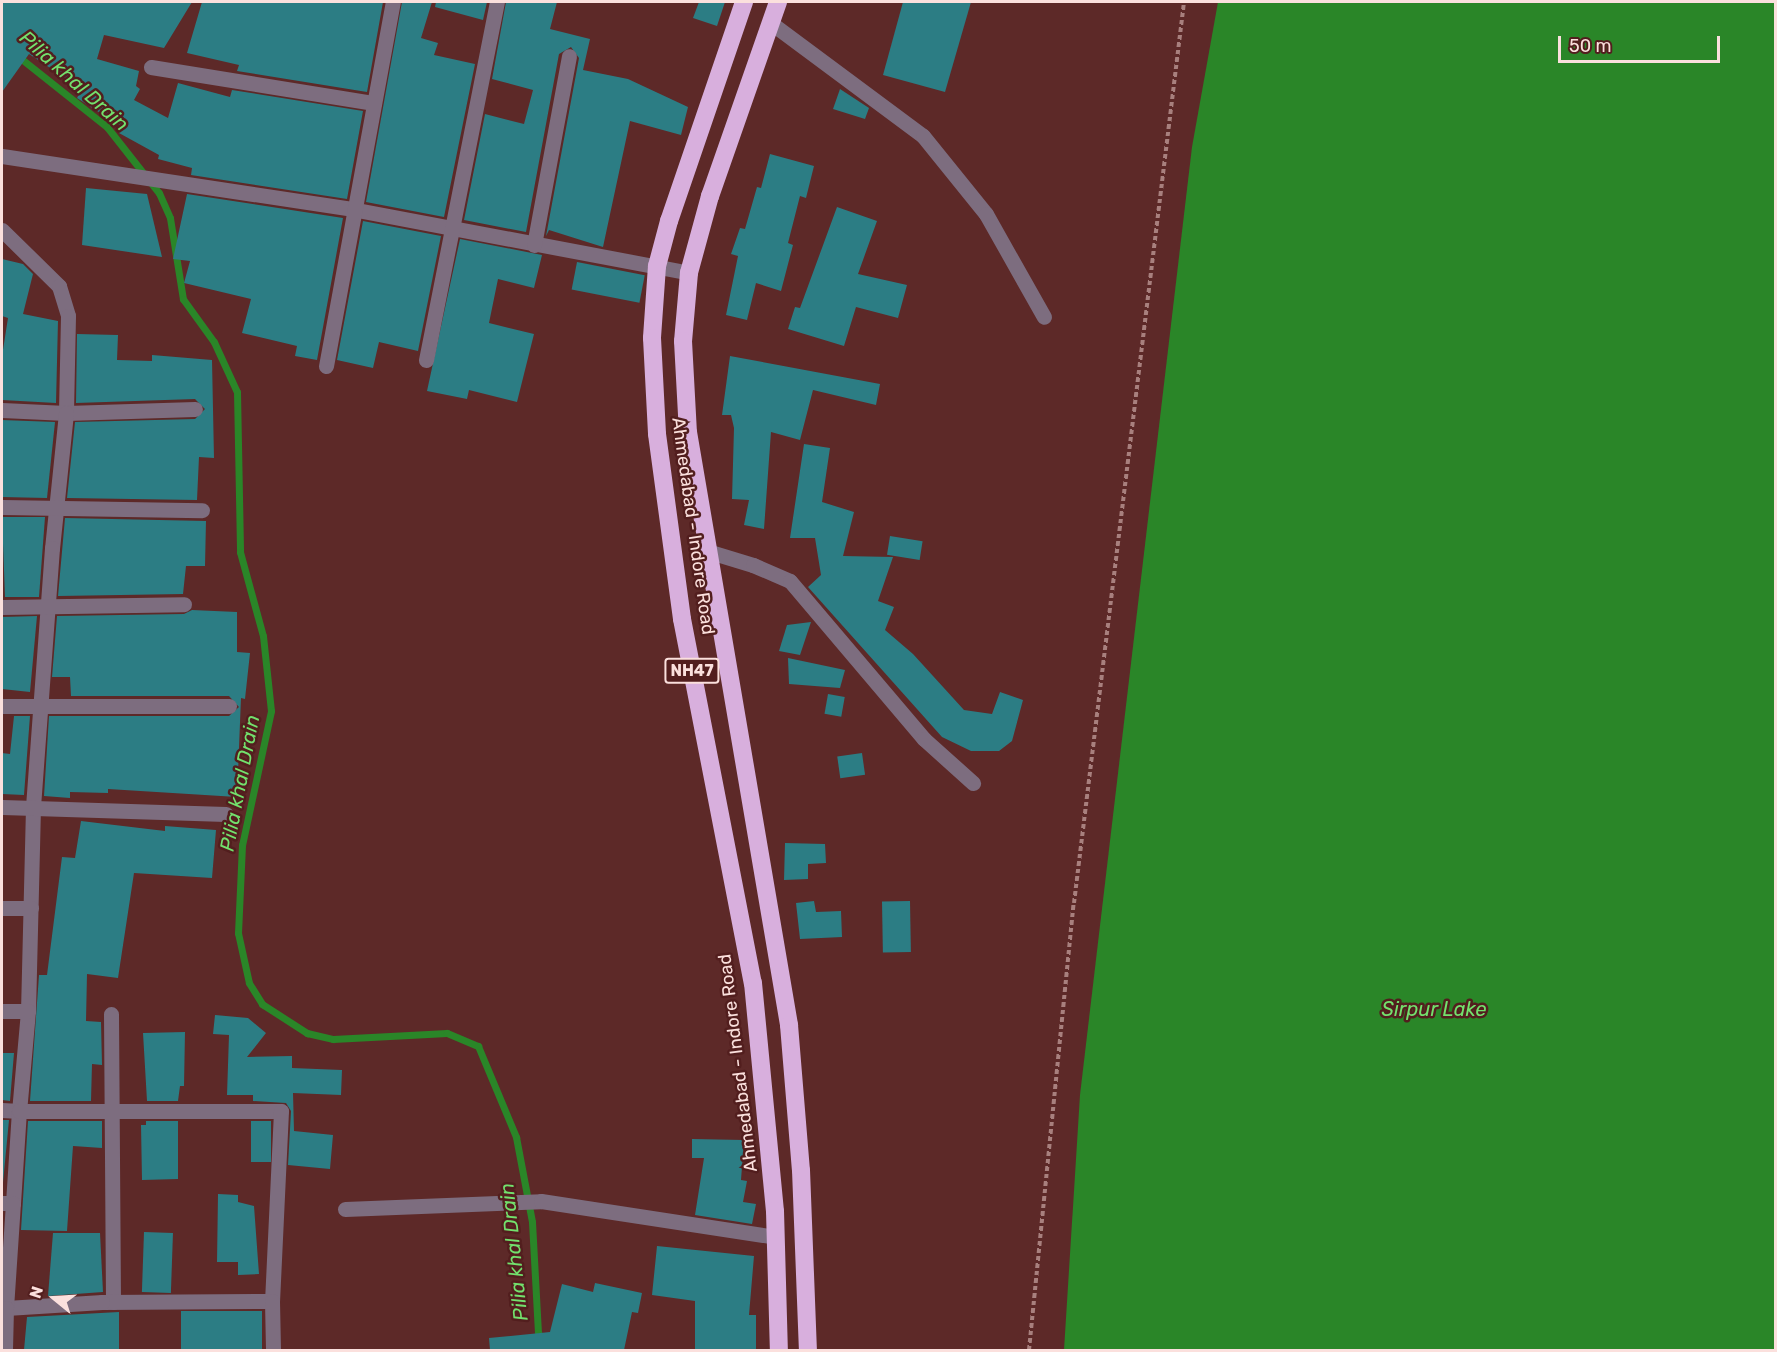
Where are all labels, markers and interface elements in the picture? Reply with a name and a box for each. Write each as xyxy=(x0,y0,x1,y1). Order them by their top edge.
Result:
scale bar xyxy=(1561,24,1723,62)
water label: Pilia khal Drain xyxy=(15,26,133,136)
text: 50 m xyxy=(1569,35,1612,57)
street label: Ahmedabad - Indore Road xyxy=(667,416,719,636)
road number: NH47 xyxy=(664,658,720,684)
water label: Pilia khal Drain xyxy=(215,713,265,853)
street label: Ahmedabad - Indore Road xyxy=(714,953,762,1173)
water label: Sirpur Lake xyxy=(1381,997,1487,1021)
water label: Pilia khal Drain xyxy=(495,1182,533,1322)
north arrow xyxy=(24,1268,84,1328)
text: N xyxy=(26,1284,47,1301)

